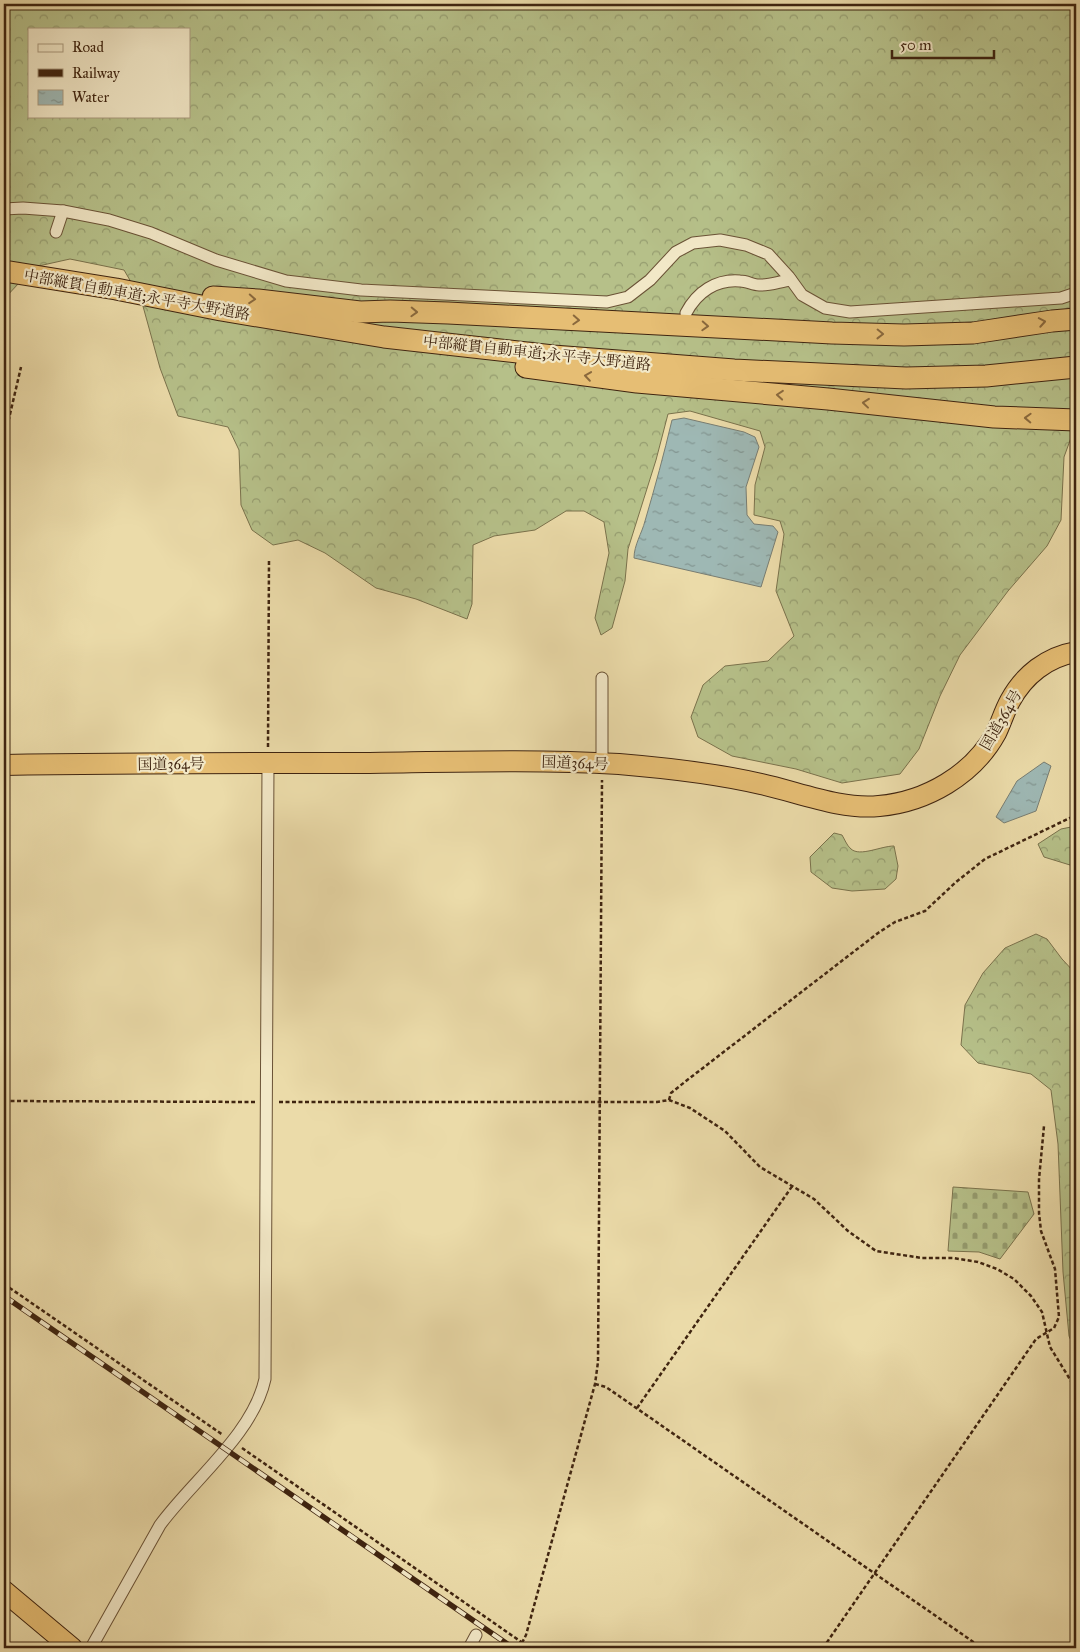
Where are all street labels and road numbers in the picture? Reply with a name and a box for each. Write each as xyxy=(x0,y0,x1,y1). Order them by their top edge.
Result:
street label: 中部縦貫自動車道;永平寺大野道路 xyxy=(23,266,251,324)
street label: 中部縦貫自動車道;永平寺大野道路 xyxy=(422,332,652,374)
street label: 国道364号 xyxy=(976,686,1026,754)
street label: 国道364号 xyxy=(541,753,609,773)
street label: 国道364号 xyxy=(137,754,205,774)

